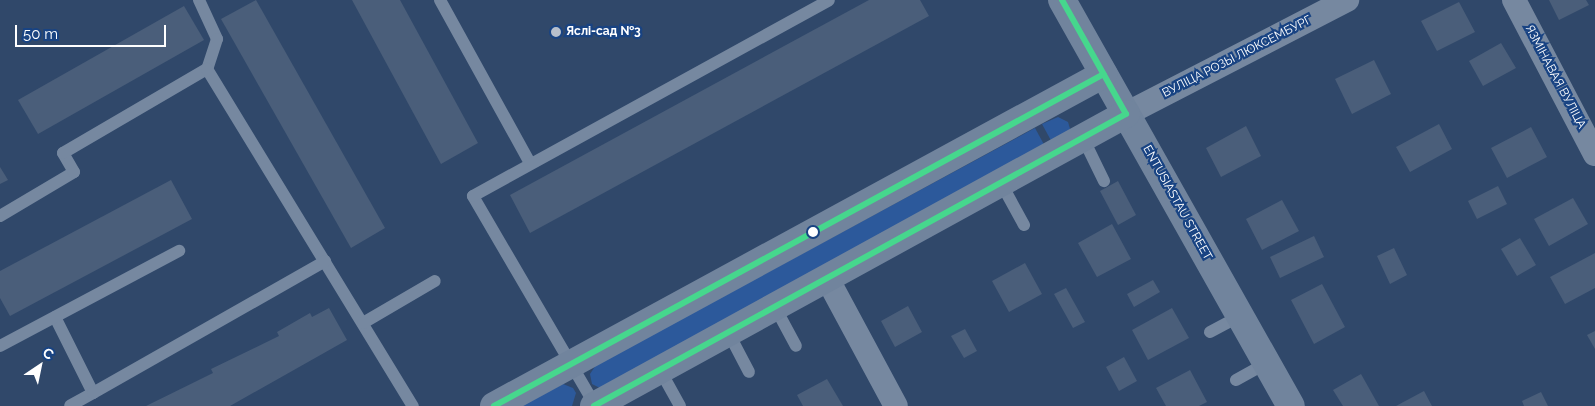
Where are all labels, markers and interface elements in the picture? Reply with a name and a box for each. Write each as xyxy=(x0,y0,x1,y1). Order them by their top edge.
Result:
street label: ВУЛІЦА РОЗЫ ЛЮКСЕМБУРГ xyxy=(1160,13,1314,101)
scale bar xyxy=(18,15,169,47)
street label: ЯЗМІНАВАЯ ВУЛІЦА xyxy=(1522,23,1588,131)
text: 50 m xyxy=(23,25,58,43)
place label: Яслі-сад №3 xyxy=(566,25,641,39)
marker: Яслі-сад №3 xyxy=(550,26,562,38)
street label: ENTUSIASTAU STREET xyxy=(1139,143,1215,263)
unlabelled marker xyxy=(808,227,818,237)
north arrow xyxy=(15,341,65,391)
text: С xyxy=(40,344,57,363)

